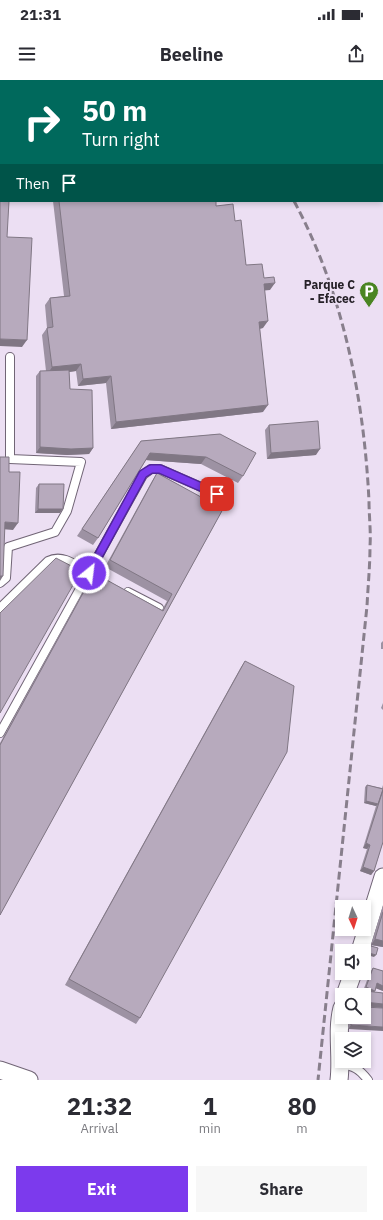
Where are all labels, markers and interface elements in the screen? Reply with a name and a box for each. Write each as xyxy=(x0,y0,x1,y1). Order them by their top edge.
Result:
text: 21:31 xyxy=(20,5,61,24)
icon: menu xyxy=(16,43,38,65)
text: Beeline xyxy=(160,43,223,66)
icon: share xyxy=(345,43,367,65)
text: 50 m xyxy=(82,92,147,129)
icon: right xyxy=(16,96,68,148)
text: Turn right xyxy=(82,128,160,151)
icon: arrive xyxy=(58,172,80,194)
text: Then xyxy=(16,174,50,193)
place label: Parque C - Efacec xyxy=(304,277,355,306)
parking icon: Parque C - Efacec xyxy=(358,280,380,308)
pin xyxy=(200,477,234,511)
icon: arrive xyxy=(206,483,228,505)
position arrow xyxy=(68,552,110,594)
north arrow xyxy=(335,900,371,936)
map controls xyxy=(335,900,371,1068)
button: sound xyxy=(335,944,371,980)
button: search xyxy=(335,988,371,1024)
button: layers xyxy=(335,1032,371,1068)
text: 21:32 xyxy=(67,1090,132,1122)
text: 1 xyxy=(203,1090,217,1122)
text: 80 xyxy=(287,1090,316,1122)
text: Arrival xyxy=(80,1120,118,1137)
text: min xyxy=(199,1120,221,1137)
text: m xyxy=(296,1120,308,1137)
button: Exit xyxy=(16,1166,188,1212)
button: Share xyxy=(196,1166,367,1212)

